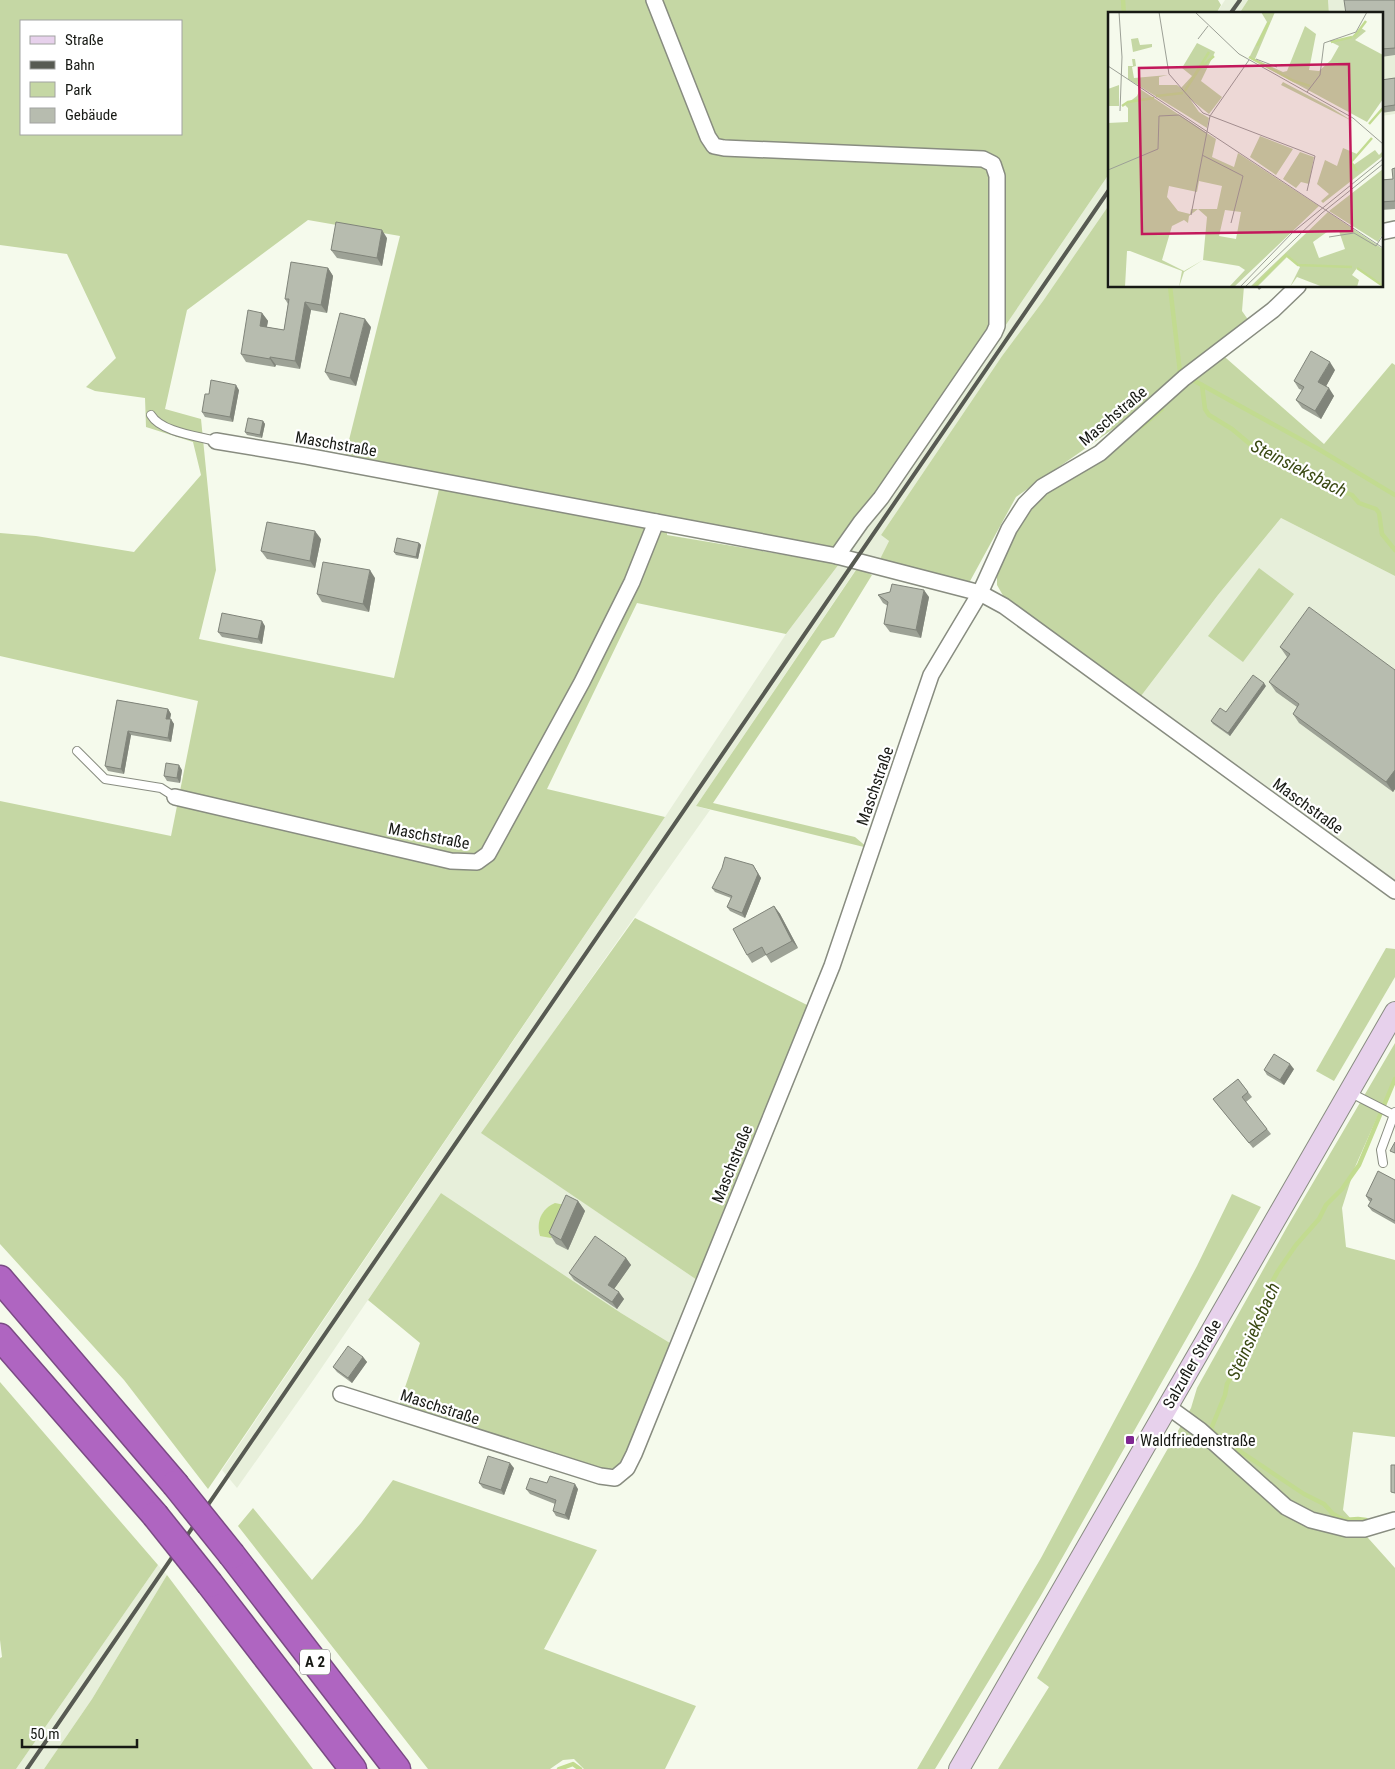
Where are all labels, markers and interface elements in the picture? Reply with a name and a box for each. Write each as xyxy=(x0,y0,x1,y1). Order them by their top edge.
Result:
inset map xyxy=(1108,12,1382,288)
legend xyxy=(20,20,182,135)
text: Straße xyxy=(65,31,104,49)
text: Bahn xyxy=(65,56,95,74)
text: Park xyxy=(65,81,92,99)
text: Gebäude xyxy=(65,106,117,124)
street label: Maschstraße xyxy=(1075,382,1151,450)
street label: Maschstraße xyxy=(294,428,378,460)
water label: Steinsieksbach xyxy=(1248,435,1350,501)
street label: Maschstraße xyxy=(853,744,897,828)
street label: Maschstraße xyxy=(1269,774,1347,838)
street label: Maschstraße xyxy=(387,819,471,853)
street label: Maschstraße xyxy=(708,1122,756,1206)
water label: Steinsieksbach xyxy=(1222,1279,1284,1383)
street label: Salzufler Straße xyxy=(1159,1316,1225,1412)
street label: Maschstraße xyxy=(398,1385,482,1429)
place label: Waldfriedenstraße xyxy=(1140,1431,1256,1450)
marker: Waldfriedenstraße xyxy=(1124,1434,1136,1446)
road number: A 2 xyxy=(300,1650,330,1674)
scale bar xyxy=(22,1716,138,1748)
text: 50 m xyxy=(30,1725,60,1743)

